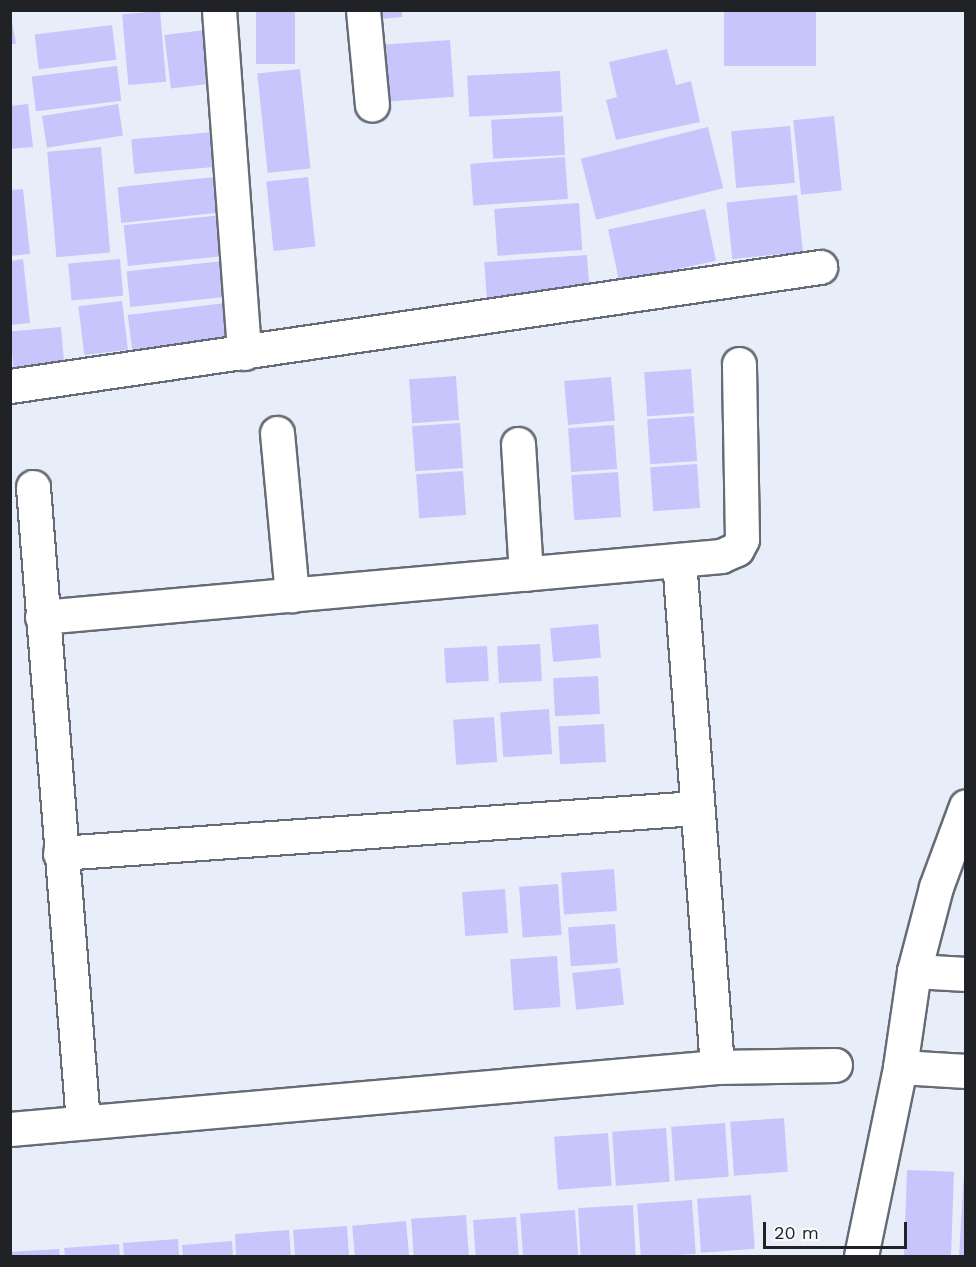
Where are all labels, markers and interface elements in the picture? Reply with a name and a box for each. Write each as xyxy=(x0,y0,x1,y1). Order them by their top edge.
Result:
scale bar xyxy=(766,1210,910,1248)
text: 20 m xyxy=(774,1222,819,1243)

